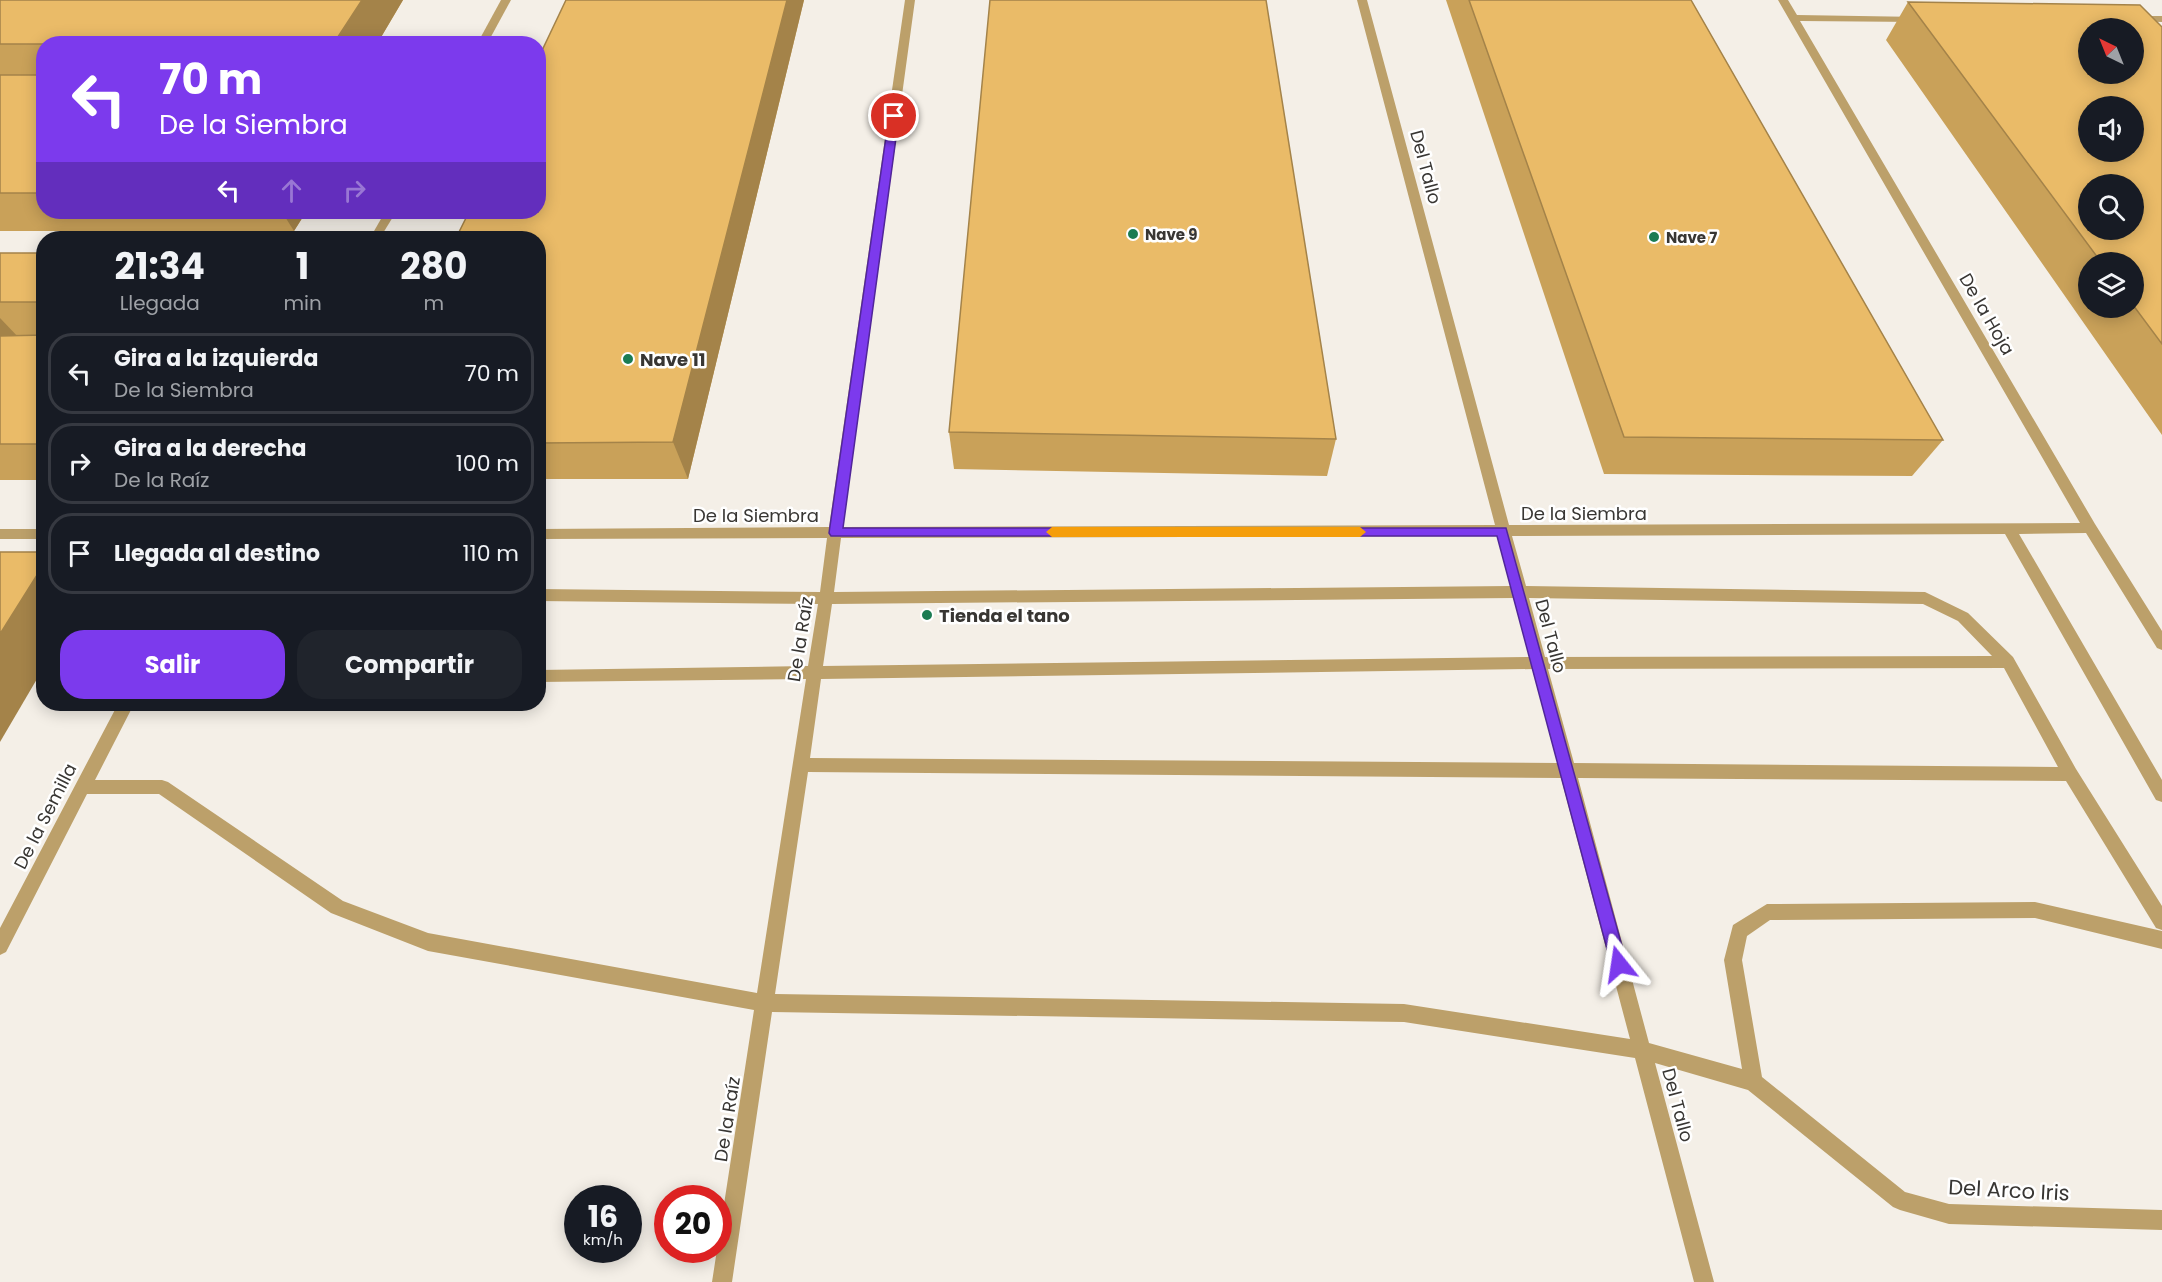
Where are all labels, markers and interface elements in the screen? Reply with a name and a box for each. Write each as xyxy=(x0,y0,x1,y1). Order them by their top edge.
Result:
north arrow xyxy=(2078,18,2144,84)
map controls xyxy=(2078,18,2144,318)
text: 70 m xyxy=(159,50,262,109)
icon: left xyxy=(60,60,138,138)
pin xyxy=(868,90,919,141)
button: sound xyxy=(2078,96,2144,162)
icon: arrive xyxy=(877,99,910,132)
text: De la Siembra xyxy=(159,106,348,143)
street label: Del Tallo xyxy=(1404,127,1448,207)
icon: left xyxy=(212,174,245,207)
icon: ahead xyxy=(275,174,308,207)
icon: right xyxy=(338,174,371,207)
button: search xyxy=(2078,174,2144,240)
place label: Nave 9 xyxy=(1145,224,1198,245)
marker: Nave 9 xyxy=(1126,227,1140,241)
place label: Nave 7 xyxy=(1666,227,1717,248)
marker: Nave 7 xyxy=(1647,230,1661,244)
text: 21:34 xyxy=(114,241,205,292)
text: 1 xyxy=(296,241,309,292)
text: 280 xyxy=(400,241,468,292)
button: layers xyxy=(2078,252,2144,318)
street label: De la Hoja xyxy=(1953,268,2021,360)
text: Llegada xyxy=(120,289,200,317)
text: min xyxy=(283,289,322,317)
text: m xyxy=(424,289,444,317)
text: Gira a la izquierda xyxy=(114,343,318,374)
place label: Nave 11 xyxy=(640,347,705,372)
marker: Nave 11 xyxy=(621,352,635,366)
icon: left xyxy=(63,357,96,390)
text: 70 m xyxy=(465,358,519,389)
text: De la Siembra xyxy=(114,376,254,404)
text: Gira a la derecha xyxy=(114,433,307,464)
icon: right xyxy=(63,447,96,480)
text: 100 m xyxy=(456,448,519,479)
text: De la Raíz xyxy=(114,466,209,494)
street label: De la Siembra xyxy=(1521,501,1647,526)
street label: De la Siembra xyxy=(693,503,819,528)
icon: arrive xyxy=(63,537,96,570)
text: Llegada al destino xyxy=(114,538,320,569)
text: 110 m xyxy=(463,538,519,569)
street label: De la Raíz xyxy=(781,595,819,683)
street label: Del Tallo xyxy=(1529,596,1573,676)
place label: Tienda el tano xyxy=(939,603,1070,628)
marker: Tienda el tano xyxy=(920,608,934,622)
button: Salir xyxy=(60,630,285,699)
button: Compartir xyxy=(297,630,522,699)
street label: De la Semilla xyxy=(8,759,82,873)
position arrow xyxy=(1587,932,1651,996)
street label: Del Tallo xyxy=(1656,1065,1700,1145)
street label: De la Raíz xyxy=(708,1075,746,1163)
street label: Del Arco Iris xyxy=(1948,1172,2070,1208)
speed limit sign: 20 xyxy=(654,1185,732,1263)
text: 16 xyxy=(588,1195,618,1238)
text: km/h xyxy=(583,1229,623,1250)

